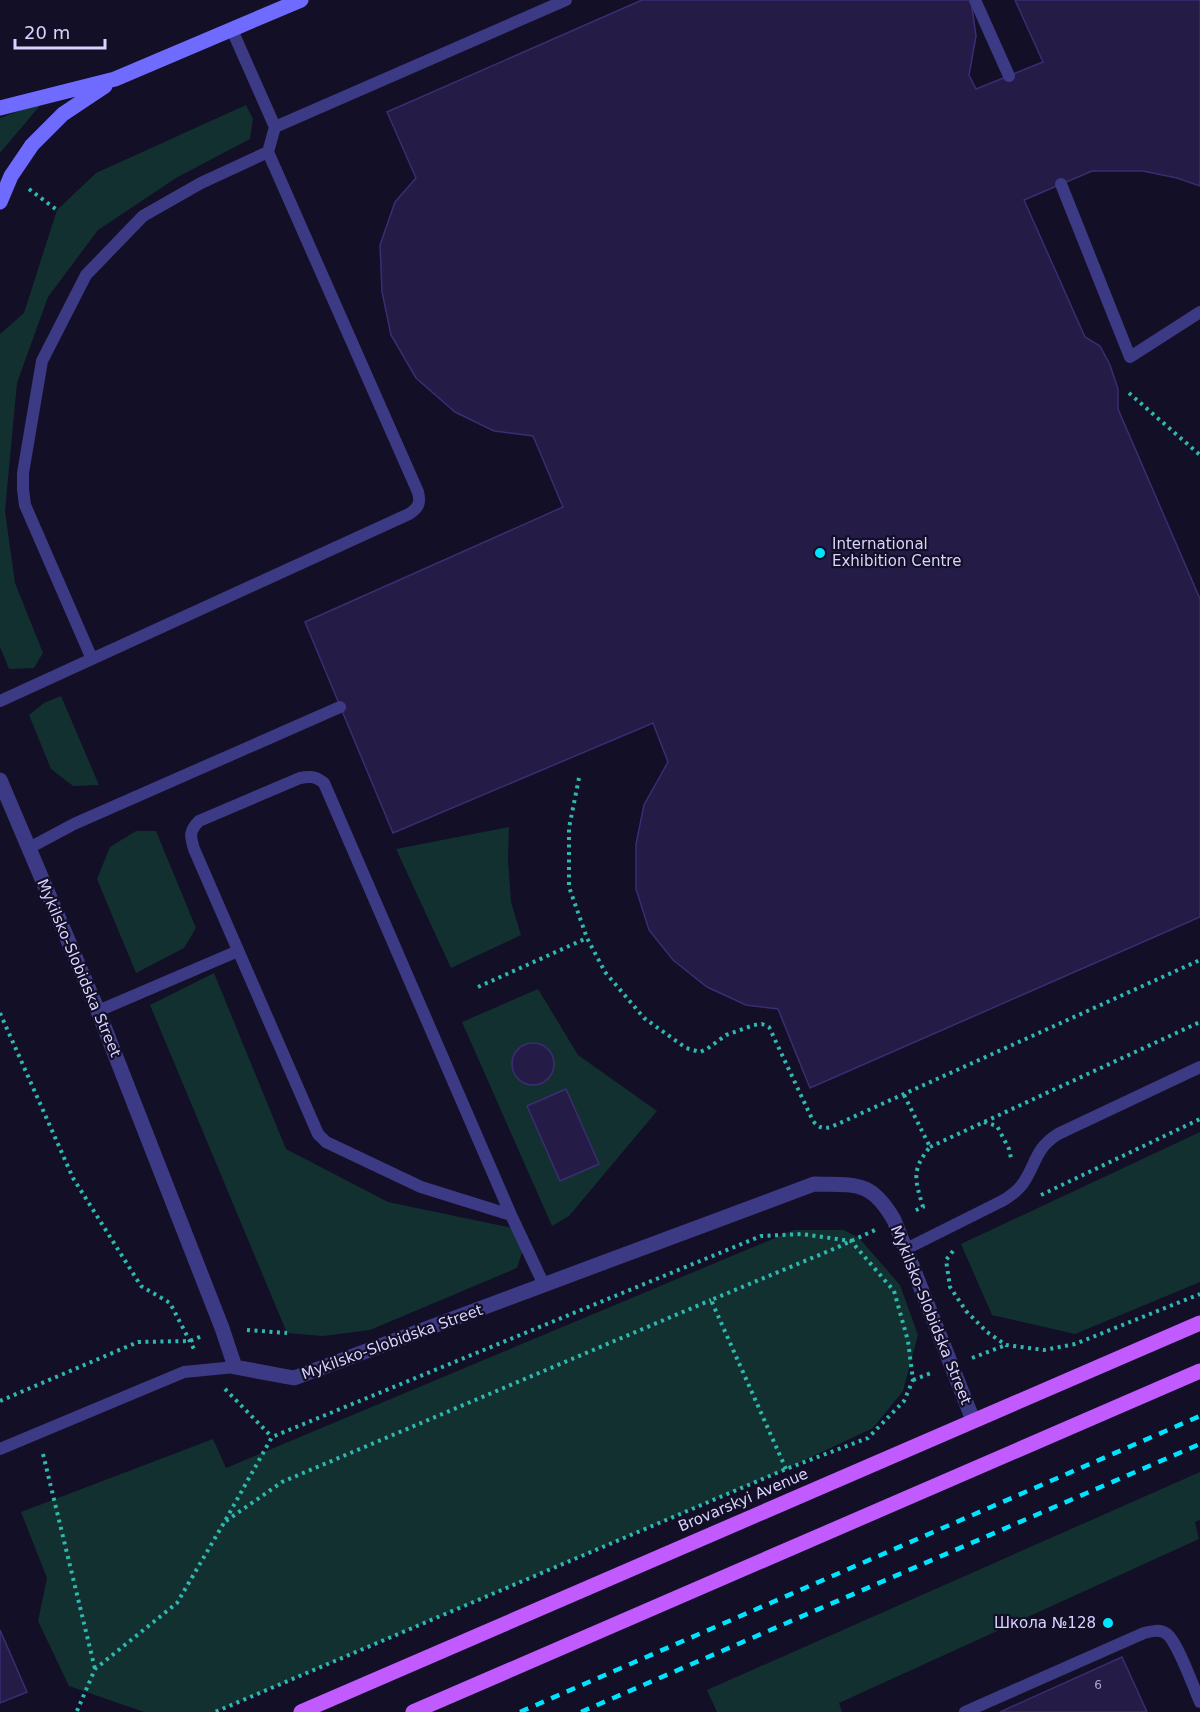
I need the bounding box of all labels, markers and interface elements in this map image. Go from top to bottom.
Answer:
scale bar [15,12,105,50]
text: 20 m [24,22,70,43]
place label: International Exhibition Centre [832,535,961,570]
marker: International Exhibition Centre [813,546,827,560]
street label: Mykilsko-Slobidska Street [33,876,125,1060]
street label: Mykilsko-Slobidska Street [887,1223,975,1407]
street label: Mykilsko-Slobidska Street [299,1301,485,1383]
street label: Brovarskyi Avenue [675,1465,811,1535]
place label: Школа №128 [994,1614,1096,1632]
marker: Школа №128 [1101,1616,1115,1630]
house number: 6 [1094,1678,1102,1692]

